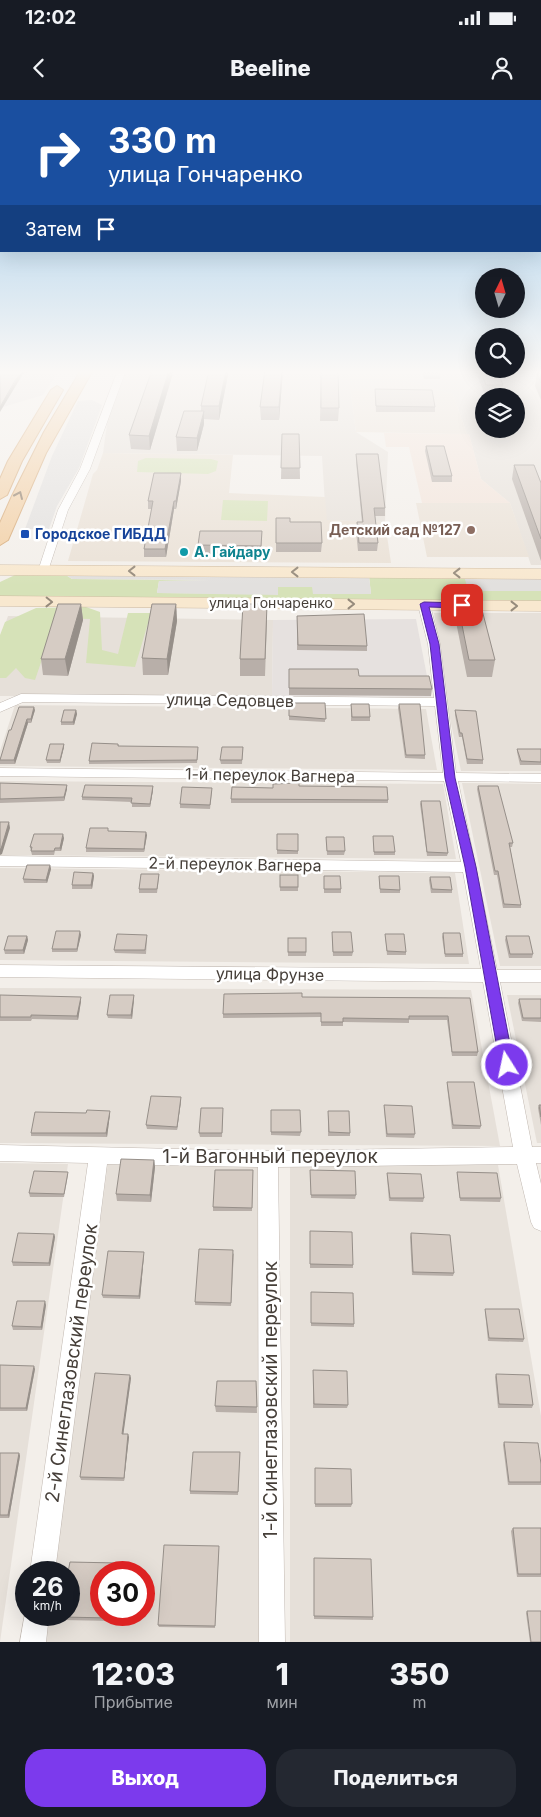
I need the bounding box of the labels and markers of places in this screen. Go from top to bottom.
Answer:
place label: Детский сад №127 [329,521,461,538]
marker: Детский сад №127 [465,524,477,536]
place label: Городское ГИБДД [35,525,166,542]
marker: Городское ГИБДД [19,528,31,540]
place label: А. Гайдару [194,543,271,560]
marker: А. Гайдару [178,546,190,558]
pin [441,584,483,626]

